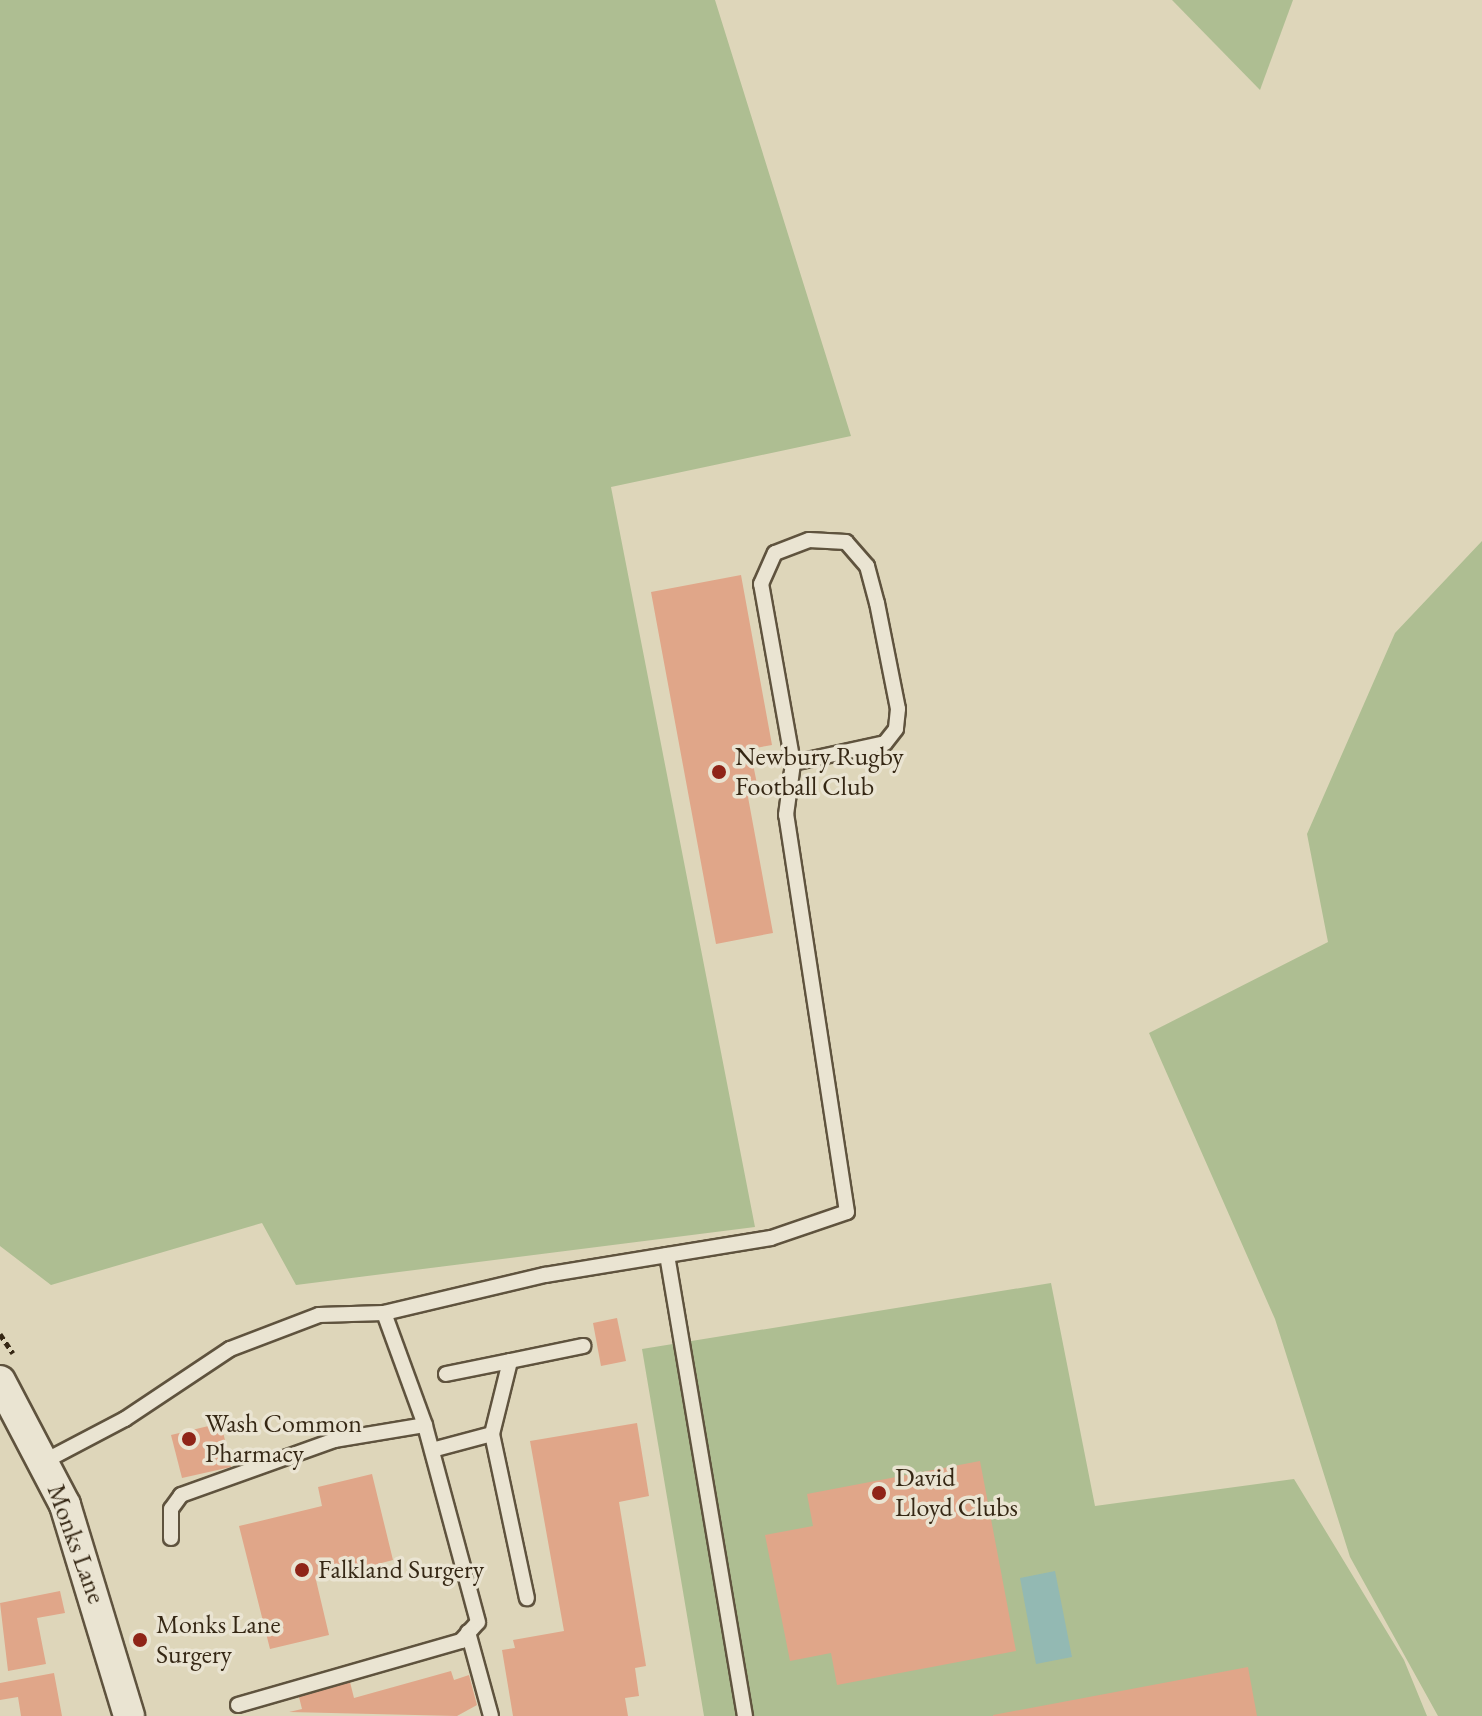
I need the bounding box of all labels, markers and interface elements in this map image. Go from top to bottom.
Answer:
place label: Newbury Rugby Football Club [735,741,904,802]
marker: Newbury Rugby Football Club [710,763,728,781]
place label: Wash Common Pharmacy [205,1408,362,1470]
marker: Wash Common Pharmacy [180,1430,198,1448]
place label: David Lloyd Clubs [895,1462,1018,1524]
street label: Monks Lane [40,1480,112,1608]
marker: David Lloyd Clubs [870,1484,888,1502]
place label: Falkland Surgery [318,1554,484,1586]
marker: Falkland Surgery [293,1561,311,1579]
place label: Monks Lane Surgery [156,1609,281,1670]
marker: Monks Lane Surgery [131,1631,149,1649]

